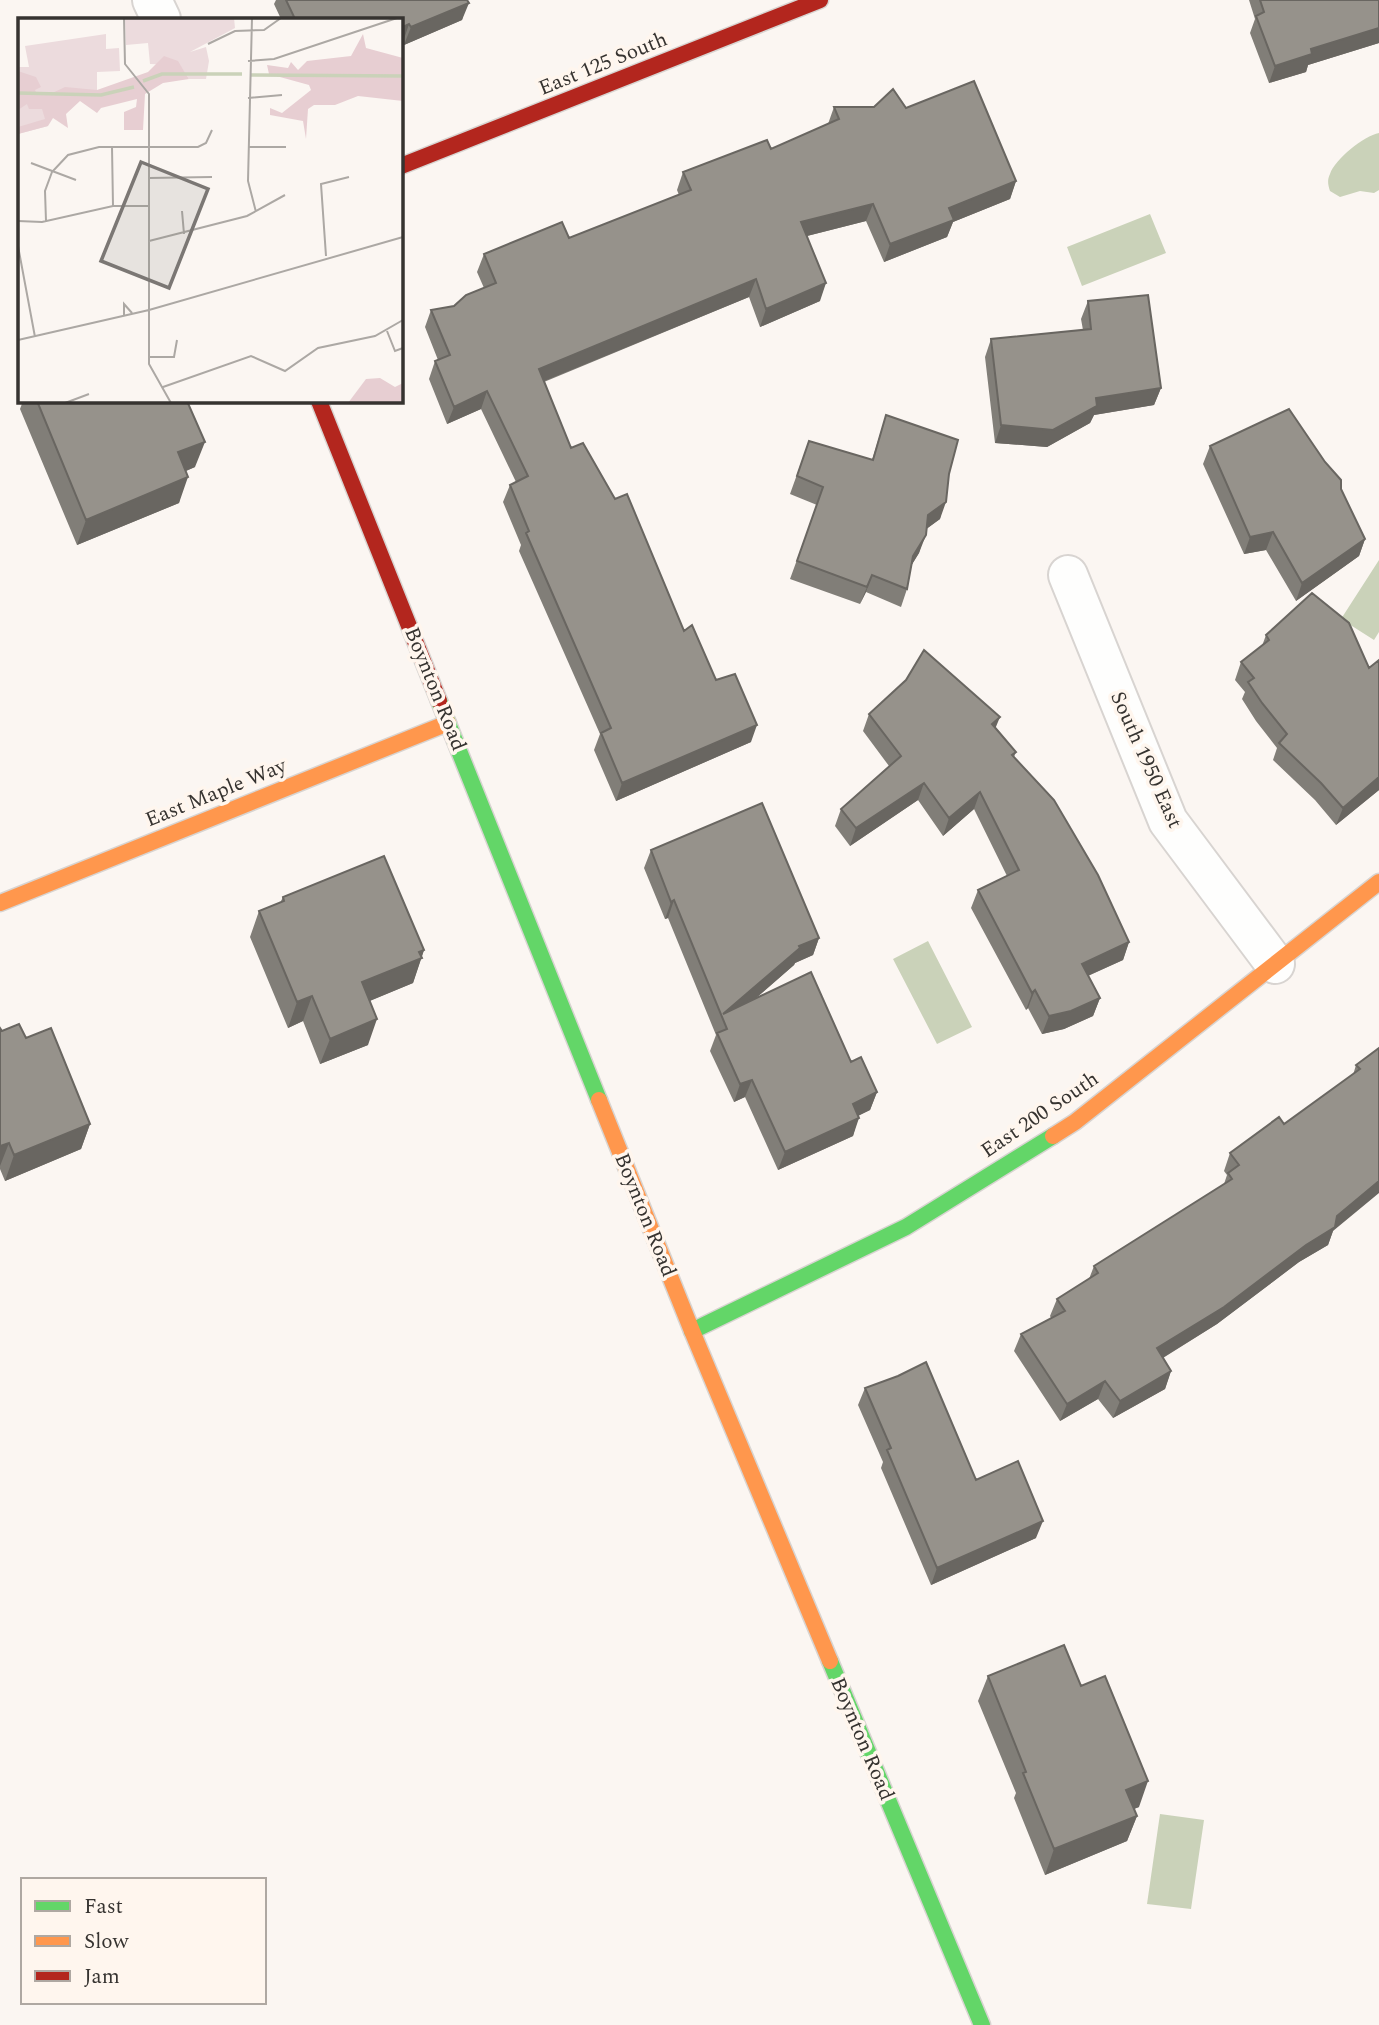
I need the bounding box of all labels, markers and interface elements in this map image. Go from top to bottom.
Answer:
inset map [18,18,402,402]
street label: East 125 South [534,24,672,104]
street label: Boynton Road [396,622,474,756]
street label: South 1950 East [1101,686,1191,834]
street label: East Maple Way [141,750,292,836]
street label: East 200 South [974,1064,1106,1166]
street label: Boynton Road [606,1148,684,1282]
street label: Boynton Road [822,1672,902,1806]
legend [21,1878,266,2004]
text: Fast [84,1891,123,1923]
text: Slow [84,1926,130,1958]
text: Jam [84,1961,120,1993]

